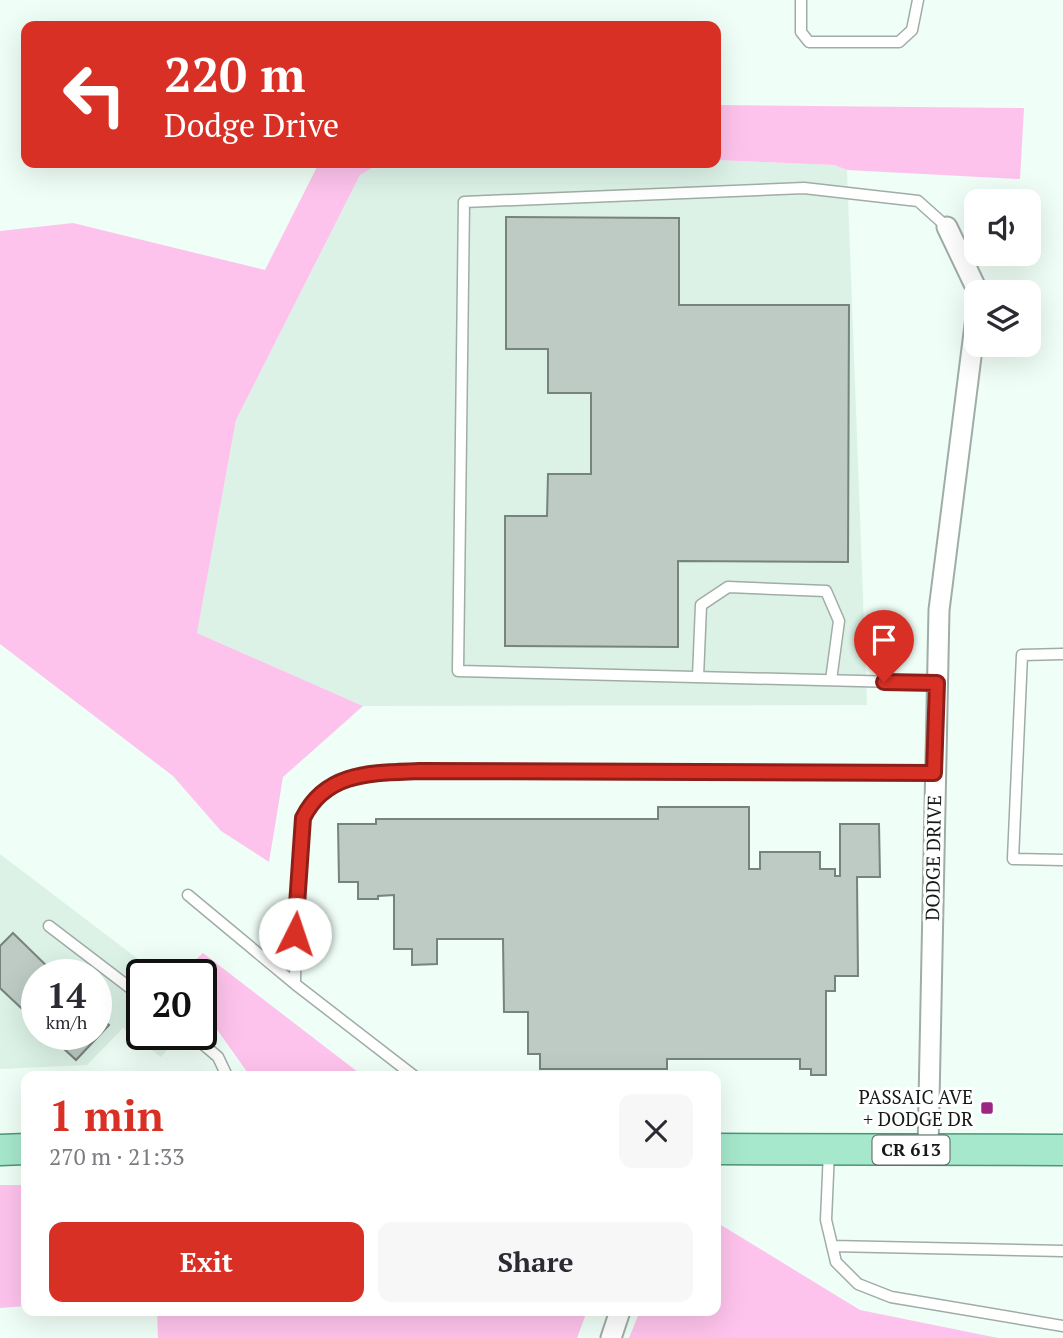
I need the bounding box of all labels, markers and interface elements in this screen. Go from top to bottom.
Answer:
text: 220 m [164,41,306,106]
icon: left [49,49,140,140]
text: Dodge Drive [164,104,339,146]
map controls [964,189,1041,357]
button: sound [964,189,1041,266]
button: layers [964,280,1041,357]
pin [854,610,914,682]
icon: arrive [865,621,903,659]
street label: DODGE DRIVE [919,795,946,921]
position arrow [258,897,332,971]
speed limit sign: 20 [126,959,217,1050]
text: 14 [47,972,86,1018]
text: km/h [46,1010,87,1034]
place label: PASSAIC AVE + DODGE DR [858,1084,973,1131]
text: 1 min [49,1087,164,1143]
button: close [619,1094,693,1168]
marker: PASSAIC AVE + DODGE DR [979,1100,995,1116]
road number: CR 613 [872,1135,950,1164]
text: 270 m · 21:33 [49,1141,184,1172]
button: Exit [49,1222,364,1302]
button: Share [378,1222,693,1302]

